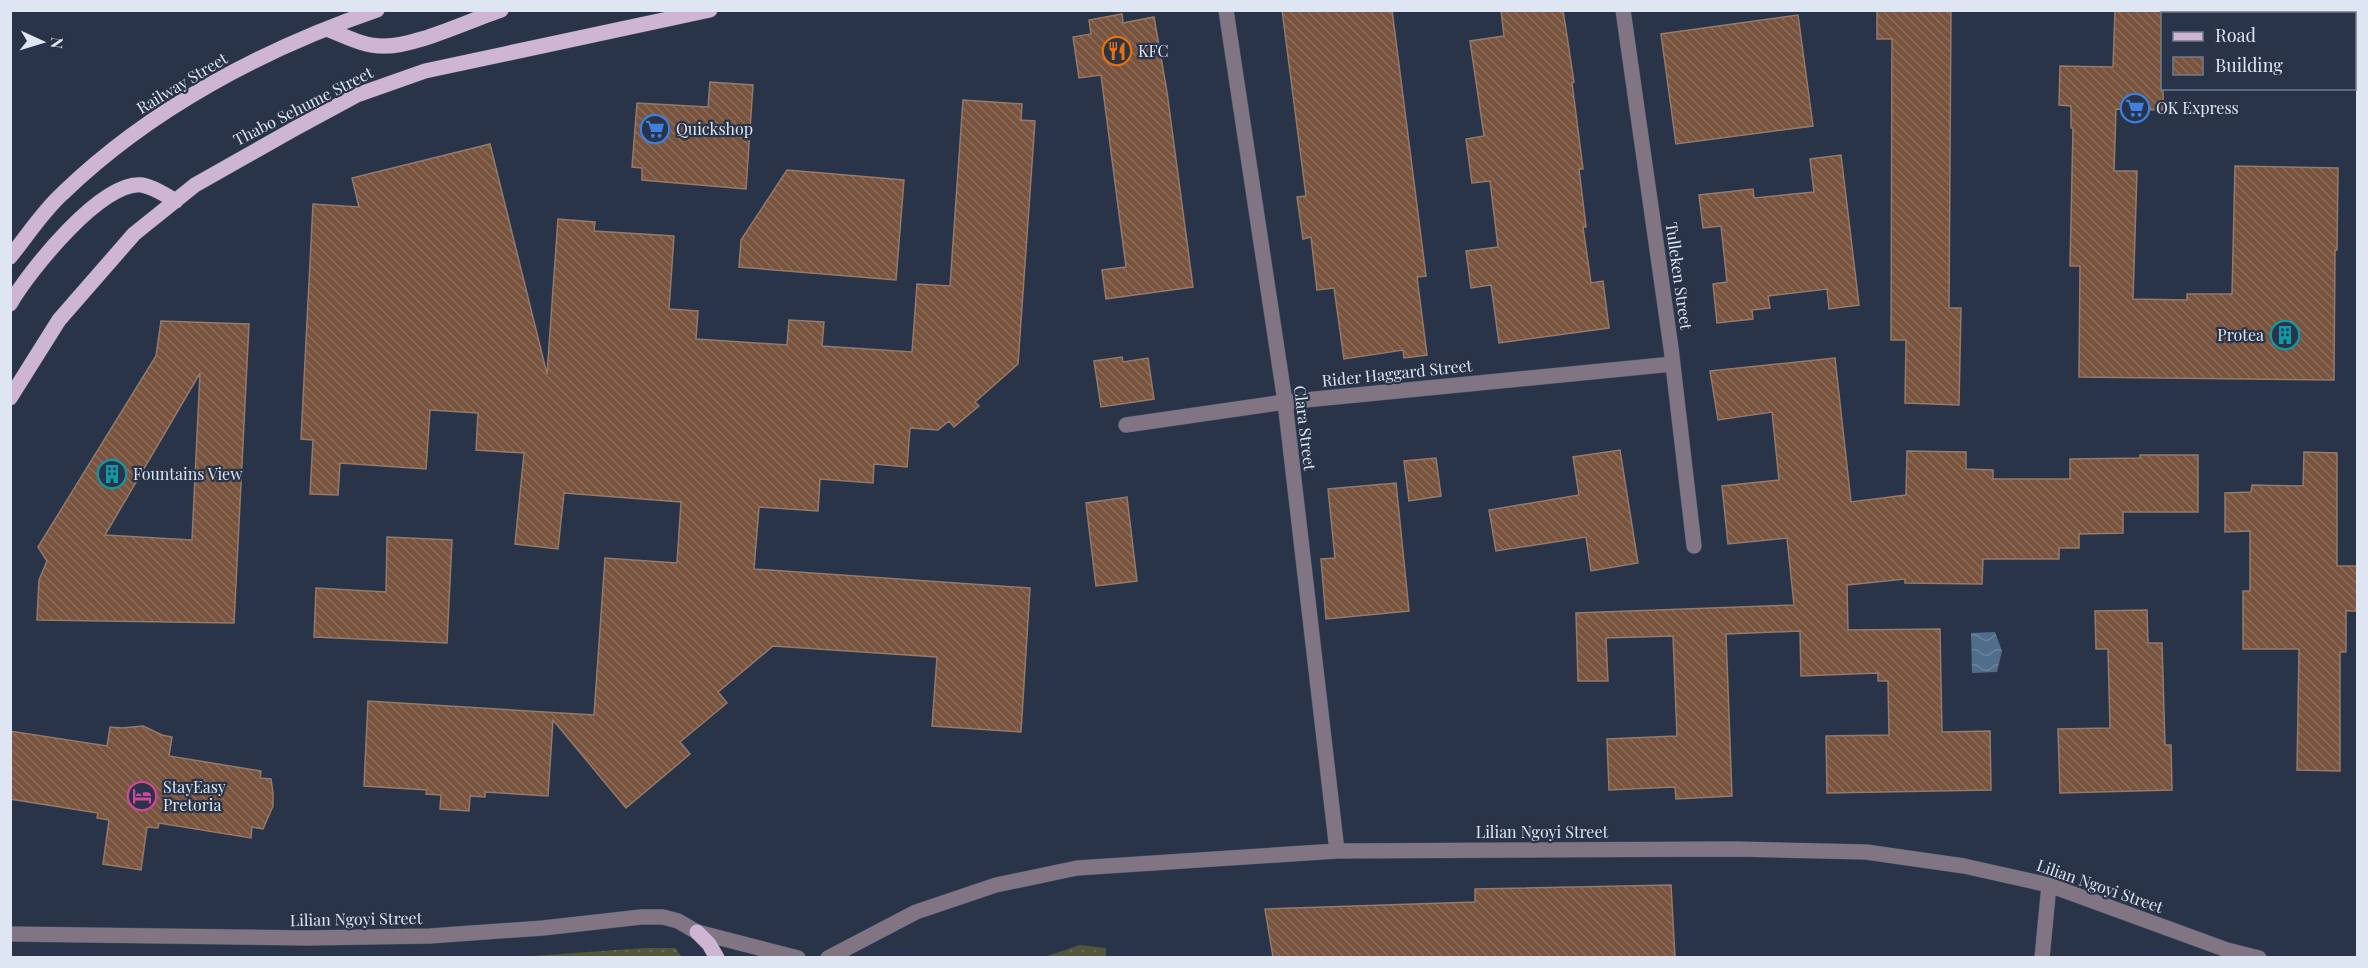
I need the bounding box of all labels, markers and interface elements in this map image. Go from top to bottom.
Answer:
north arrow [12,12,72,72]
legend [2161,12,2356,90]
text: Road [2215,23,2256,47]
restaurant icon: KFC [1101,35,1133,67]
text: N [47,37,68,50]
place label: KFC [1138,40,1168,61]
street label: Railway Street [132,47,231,118]
text: Building [2215,53,2283,77]
street label: Thabo Sehume Street [230,61,376,150]
supermarket icon: OK Express [2119,92,2151,124]
place label: OK Express [2156,97,2239,118]
supermarket icon: Quickshop [639,113,671,145]
place label: Quickshop [676,118,753,139]
street label: Tulleken Street [1662,221,1697,331]
building icon: Protea [2269,319,2301,351]
place label: Protea [2217,324,2264,345]
street label: Rider Haggard Street [1321,354,1473,391]
street label: Clara Street [1290,384,1321,472]
building icon: Fountains View [96,458,128,490]
place label: Fountains View [133,463,243,484]
place label: StayEasy Pretoria [163,776,226,815]
hotel icon: StayEasy Pretoria [126,780,158,812]
street label: Lilian Ngoyi Street [1476,821,1609,842]
street label: Lilian Ngoyi Street [2034,854,2167,917]
street label: Lilian Ngoyi Street [290,907,423,930]

